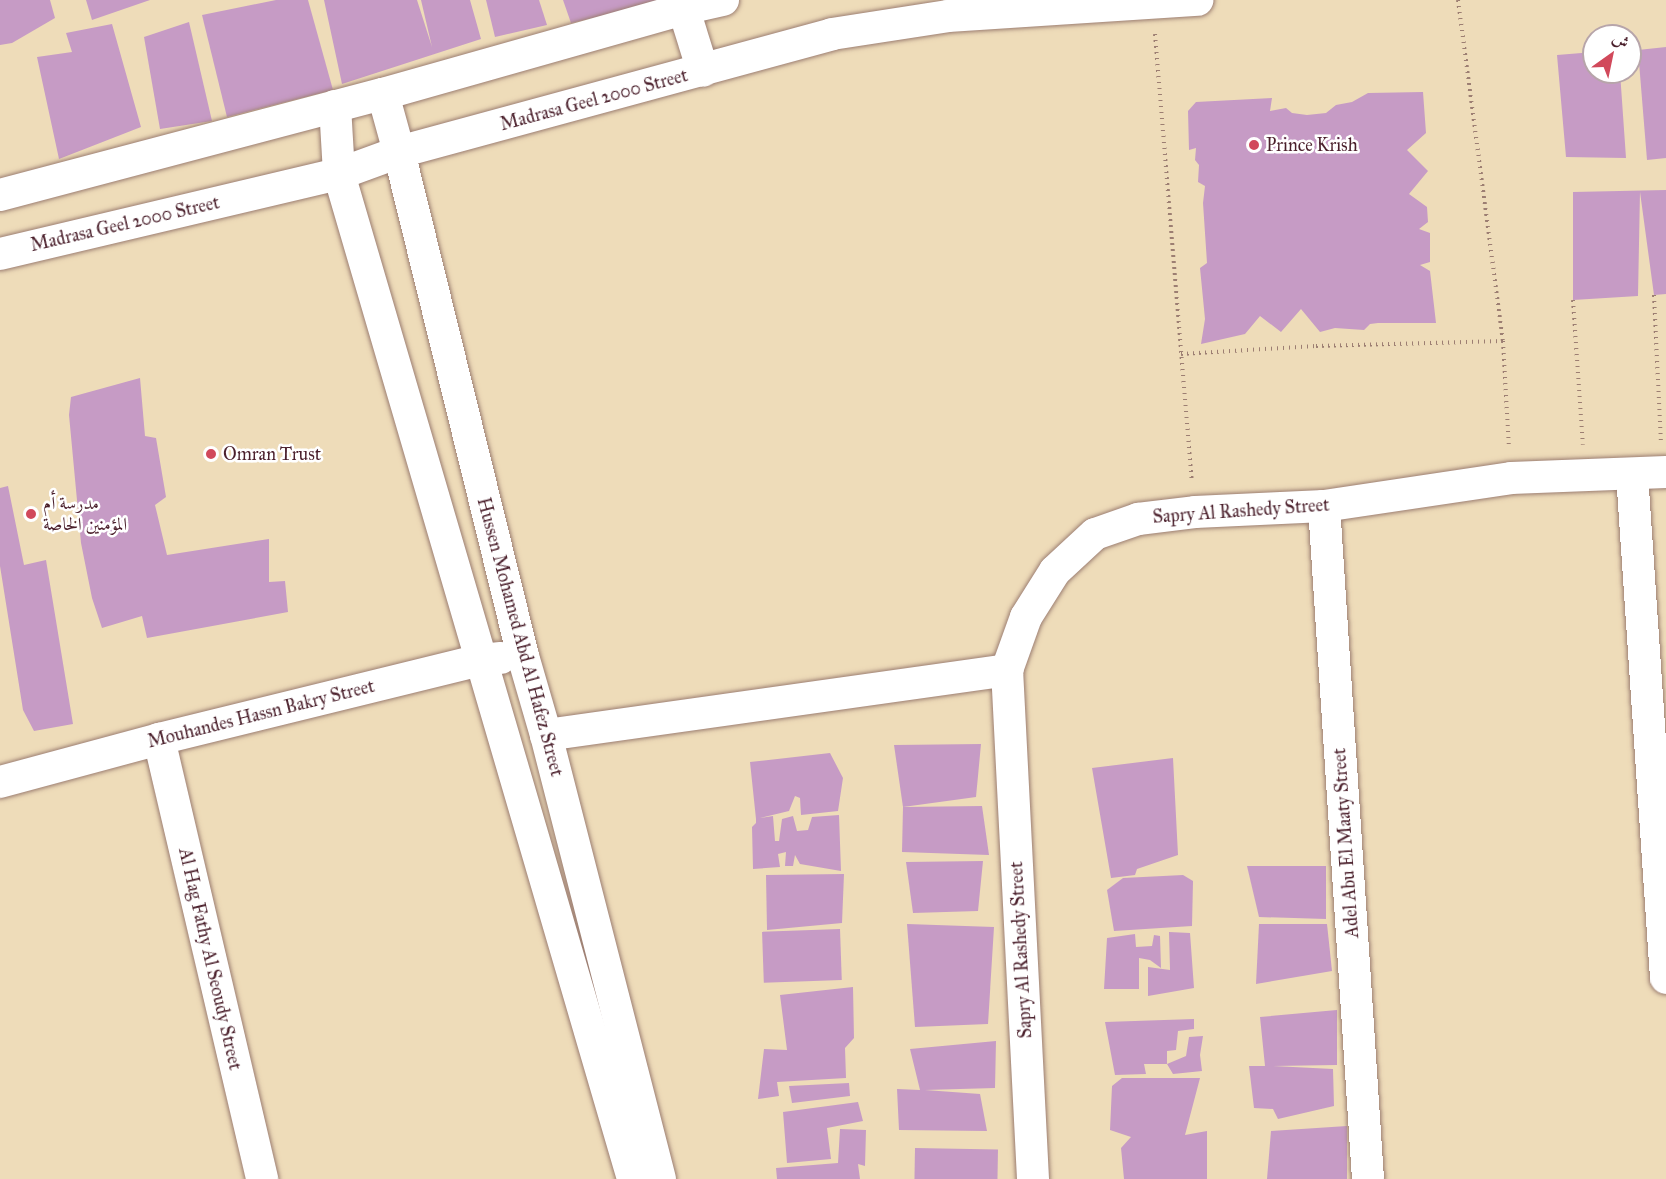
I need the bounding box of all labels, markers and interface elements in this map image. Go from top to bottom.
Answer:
north arrow [1582,24,1642,84]
text: ش [1609,28,1633,52]
street label: Madrasa Geel 2000 Street [498,65,690,135]
place label: Prince Krish [1266,134,1358,156]
marker: Prince Krish [1247,138,1261,152]
street label: Madrasa Geel 2000 Street [28,192,222,256]
place label: Omran Trust [223,443,321,465]
marker: Omran Trust [204,447,218,461]
place label: مدرسة أم المؤمنين الخاصة [43,493,127,536]
street label: Sapry Al Rashedy Street [1152,494,1330,528]
street label: Hussen Mohamed Abd Al Hafez Street [472,495,568,779]
marker: مدرسة أم المؤمنين الخاصة [24,507,38,521]
street label: Mouhandes Hassn Bakry Street [145,675,377,753]
street label: Adel Abu El Maaty Street [1329,747,1363,939]
street label: Al Hag Fathy Al Seoudy Street [174,846,246,1072]
street label: Sapry Al Rashedy Street [1006,861,1036,1039]

